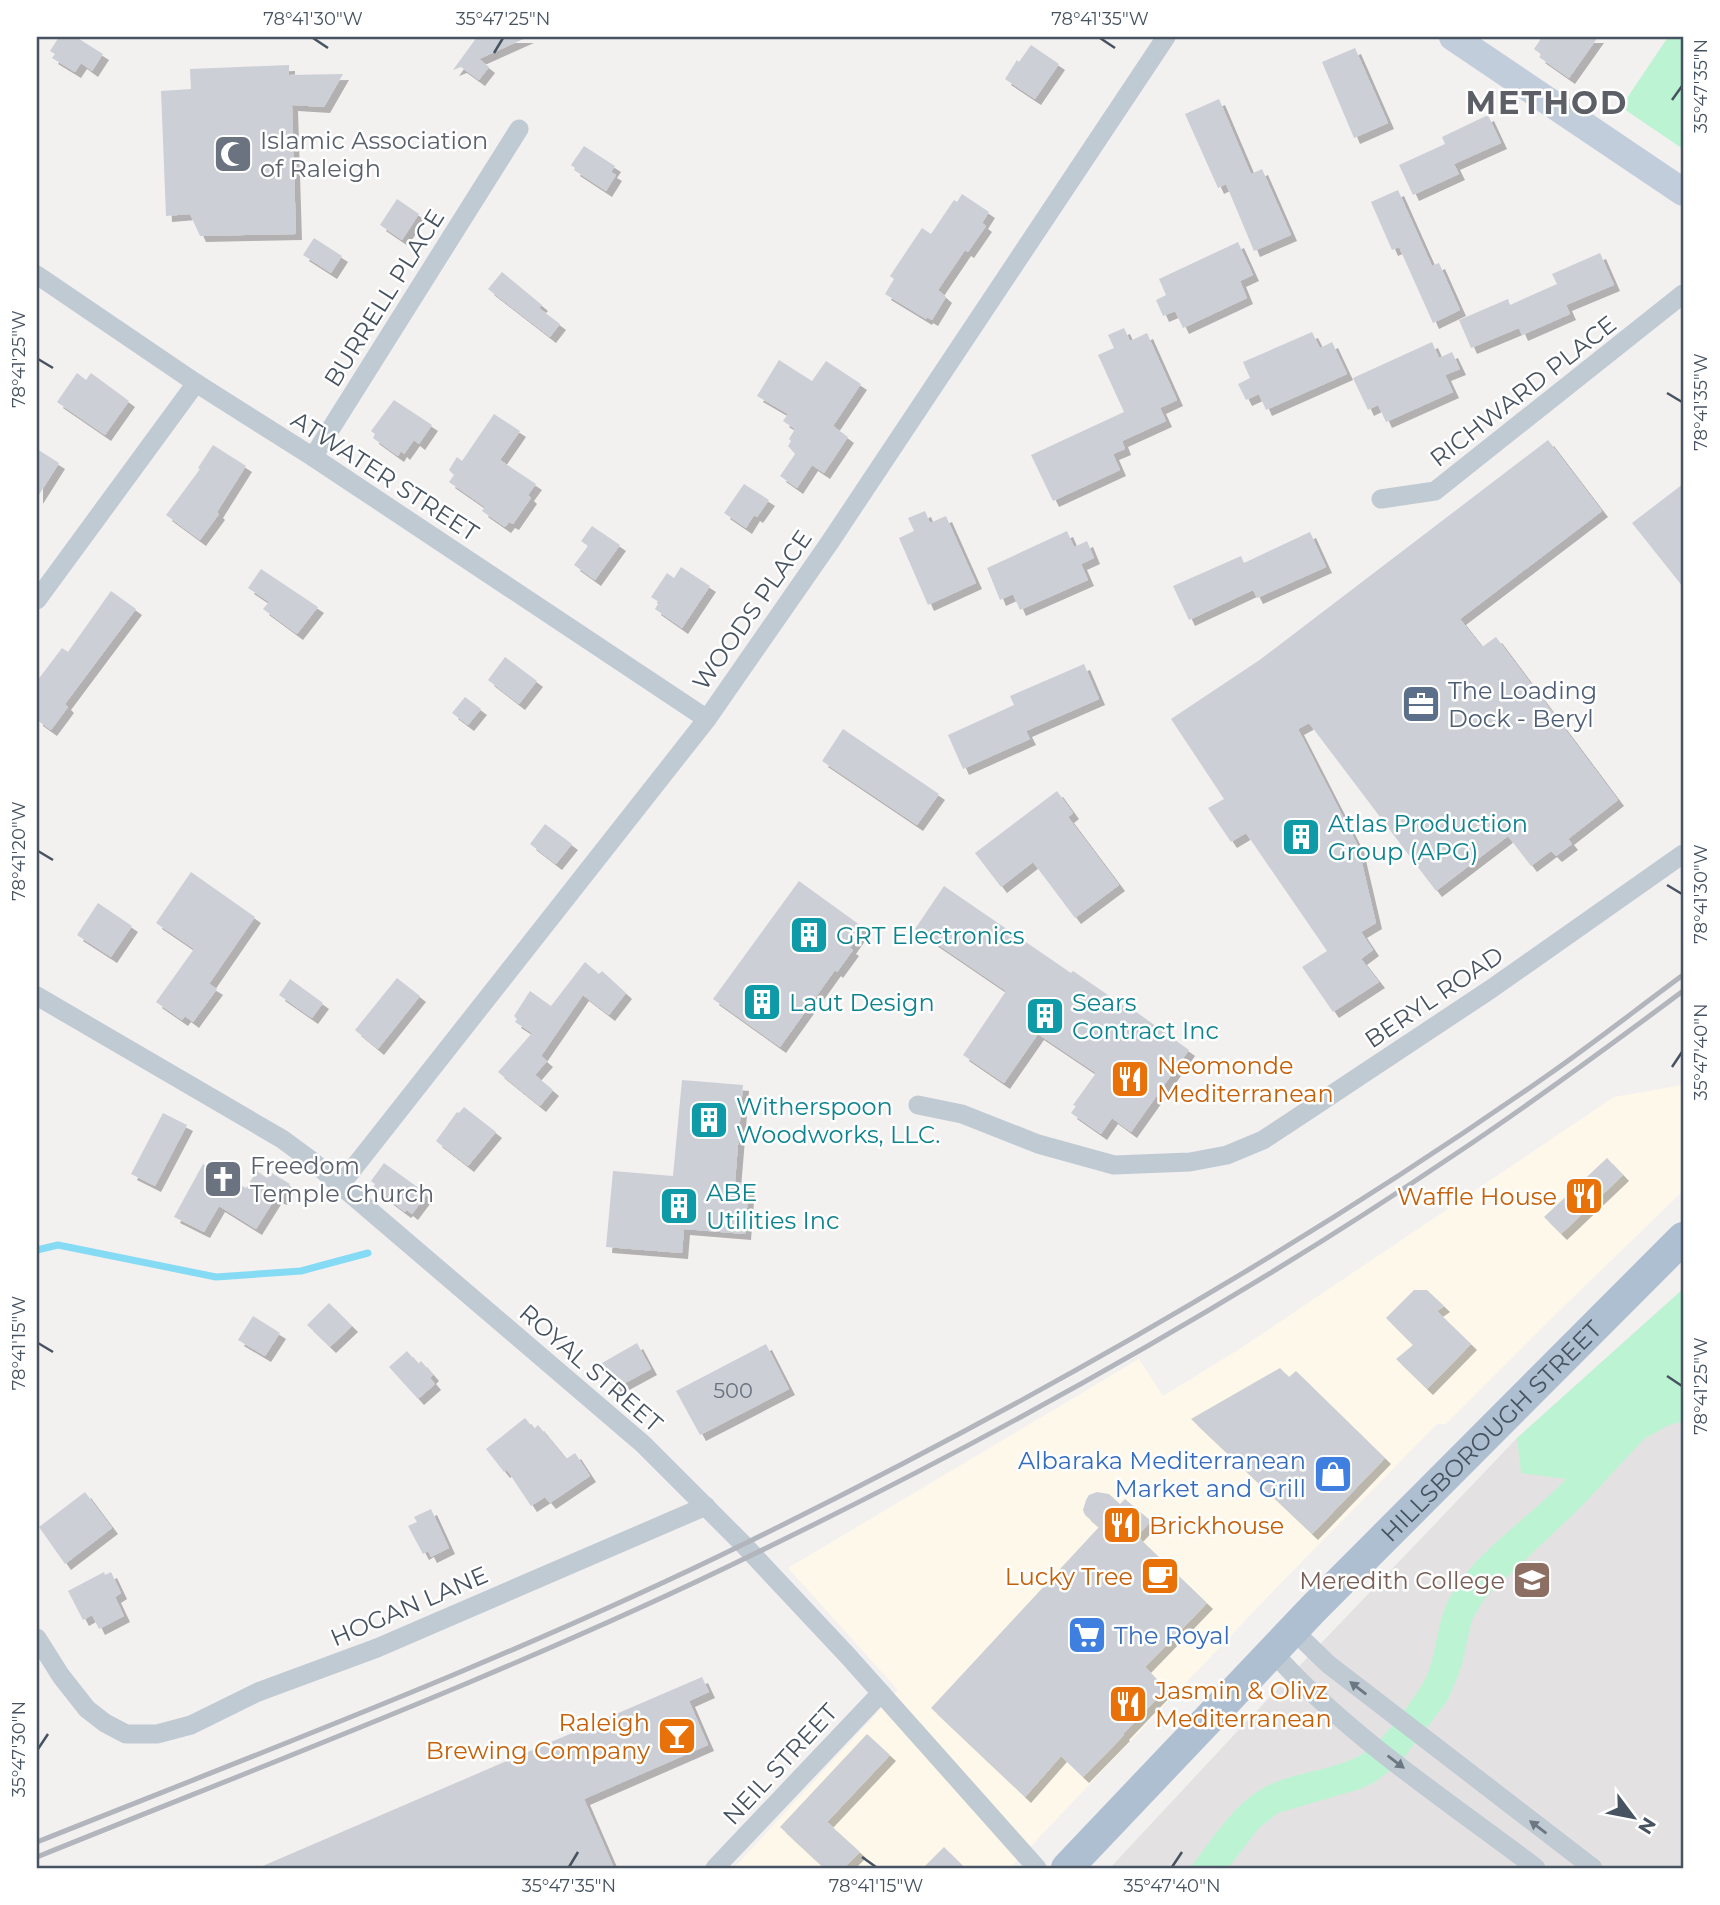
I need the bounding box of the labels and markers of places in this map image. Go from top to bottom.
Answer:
place label: Islamic Association of Raleigh [260,126,488,183]
mosque icon: Islamic Association of Raleigh [212,133,254,175]
place label: The Loading Dock - Beryl [1448,676,1597,733]
office icon: The Loading Dock - Beryl [1400,683,1442,725]
place label: Atlas Production Group (APG) [1328,809,1528,866]
building icon: Atlas Production Group (APG) [1280,816,1322,858]
building icon: GRT Electronics [788,914,830,956]
place label: GRT Electronics [836,921,1024,950]
building icon: Laut Design [741,981,783,1023]
place label: Laut Design [789,988,935,1017]
place label: Sears Contract Inc [1072,988,1219,1045]
building icon: Sears Contract Inc [1024,995,1066,1037]
place label: Neomonde Mediterranean [1157,1051,1334,1108]
restaurant icon: Neomonde Mediterranean [1109,1058,1151,1100]
place label: Witherspoon Woodworks, LLC. [736,1092,940,1149]
building icon: Witherspoon Woodworks, LLC. [688,1099,730,1141]
place label: Freedom Temple Church [250,1151,434,1208]
church icon: Freedom Temple Church [202,1158,244,1200]
restaurant icon: Waffle House [1563,1175,1605,1217]
place label: ABE Utilities Inc [706,1178,840,1235]
place label: Waffle House [1397,1182,1557,1211]
building icon: ABE Utilities Inc [658,1185,700,1227]
place label: Albaraka Mediterranean Market and Grill [1018,1446,1306,1503]
shop icon: Albaraka Mediterranean Market and Grill [1312,1453,1354,1495]
restaurant icon: Brickhouse [1101,1504,1143,1546]
place label: Brickhouse [1149,1511,1284,1540]
cafe icon: Lucky Tree [1139,1555,1181,1597]
school or university icon: Meredith College [1511,1559,1553,1601]
place label: Lucky Tree [1005,1562,1133,1591]
place label: Meredith College [1299,1566,1505,1595]
supermarket icon: The Royal [1066,1614,1108,1656]
place label: The Royal [1114,1621,1230,1650]
place label: Jasmin & Olivz Mediterranean [1154,1676,1332,1733]
restaurant icon: Jasmin & Olivz Mediterranean [1107,1683,1149,1725]
place label: Raleigh Brewing Company [426,1708,650,1765]
bar icon: Raleigh Brewing Company [656,1715,698,1757]

